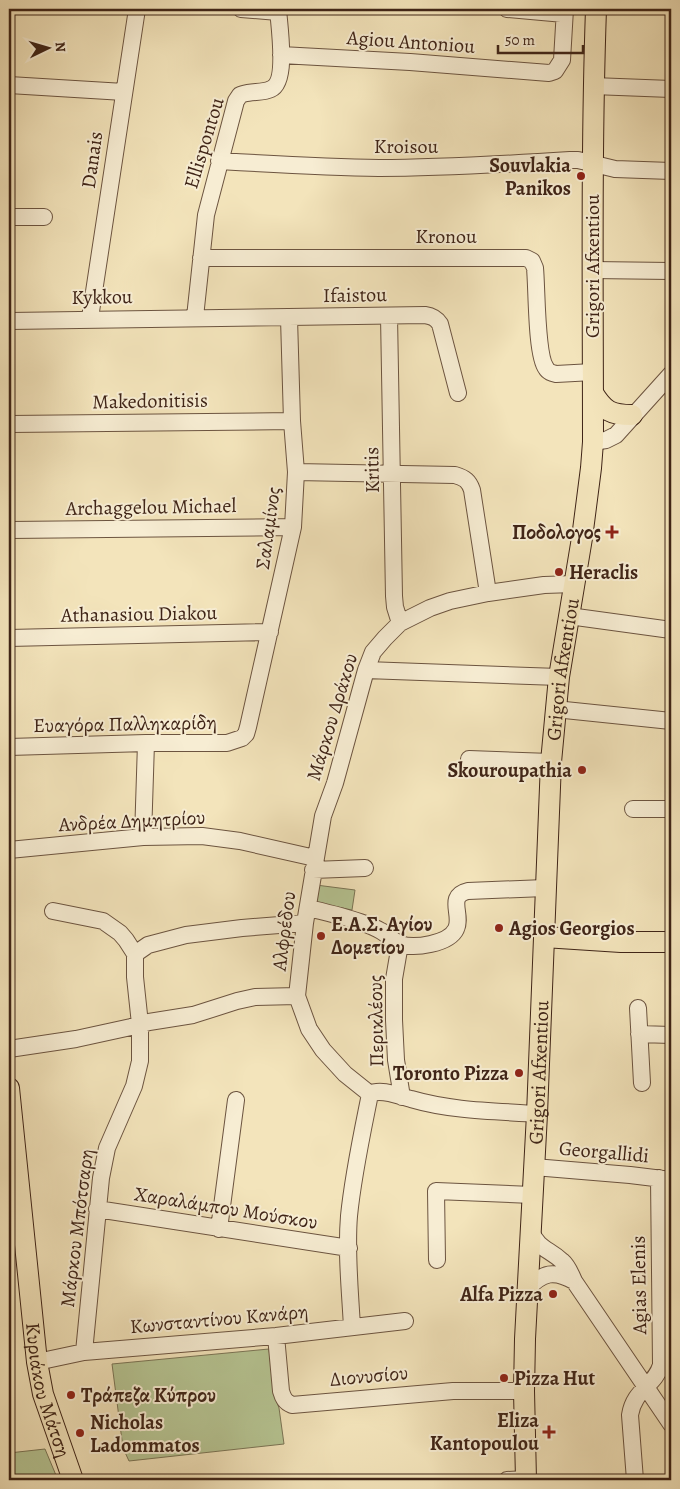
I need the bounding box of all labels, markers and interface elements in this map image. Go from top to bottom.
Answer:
north arrow [22,22,72,72]
scale bar [498,22,582,54]
street label: Agiou Antoniou [345,24,476,60]
text: 50 m [505,30,535,50]
text: N [51,41,70,53]
street label: Ellispontou [177,94,231,192]
street label: Danais [75,130,109,190]
street label: Kroisou [374,133,438,160]
place label: Souvlakia Panikos [489,152,571,202]
marker: Souvlakia Panikos [575,170,587,182]
street label: Grigori Afxentiou [579,194,606,338]
street label: Kronou [415,223,477,250]
street label: Ifaistou [323,281,387,309]
street label: Kykkou [71,283,133,311]
street label: Makedonitisis [92,386,208,416]
street label: Kritis [358,447,386,493]
street label: Σαλαμίνος [249,485,287,571]
street label: Archaggelou Michael [65,492,237,522]
place label: Ποδολογος [512,519,601,546]
marker: Ποδολογος [605,525,619,539]
place label: Heraclis [569,559,638,586]
marker: Heraclis [553,566,565,578]
street label: Grigori Afxentiou [540,596,585,742]
street label: Athanasiou Diakou [60,599,218,629]
street label: Μάρκου Δράκου [300,650,364,784]
street label: Ευαγόρα Παλληκαρίδη [33,709,217,739]
place label: Skouroupathia [447,757,572,784]
marker: Skouroupathia [576,764,588,776]
street label: Ανδρέα Δημητρίου [57,804,206,838]
street label: Αλφρέδου [266,890,302,973]
place label: Ε.Α.Σ. Αγίου Δομετίου [331,911,433,961]
place label: Agios Georgios [508,915,635,942]
marker: Agios Georgios [493,922,505,934]
marker: Ε.Α.Σ. Αγίου Δομετίου [315,930,327,942]
street label: Περικλέους [362,975,390,1067]
street label: Grigori Afxentiou [522,1000,555,1145]
place label: Toronto Pizza [393,1060,509,1087]
marker: Toronto Pizza [513,1067,525,1079]
street label: Georgallidi [558,1135,650,1169]
street label: Μάρκου Μπότσαρη [54,1147,100,1309]
street label: Χαραλάμπου Μούσκου [132,1180,320,1236]
street label: Agias Elenis [625,1235,653,1336]
place label: Alfa Pizza [459,1281,543,1308]
marker: Alfa Pizza [547,1288,559,1300]
street label: Κωνσταντίνου Κανάρη [129,1298,309,1340]
street label: Κυριάκου Μάτση [20,1321,78,1461]
street label: Διονυσίου [329,1359,409,1393]
place label: Pizza Hut [514,1365,595,1392]
marker: Pizza Hut [498,1372,510,1384]
place label: Τράπεζα Κύπρου [81,1382,216,1409]
marker: Τράπεζα Κύπρου [65,1389,77,1401]
place label: Eliza Kantopoulou [430,1407,539,1457]
place label: Nicholas Ladommatos [90,1409,200,1459]
marker: Eliza Kantopoulou [543,1426,555,1438]
marker: Nicholas Ladommatos [74,1427,86,1439]

